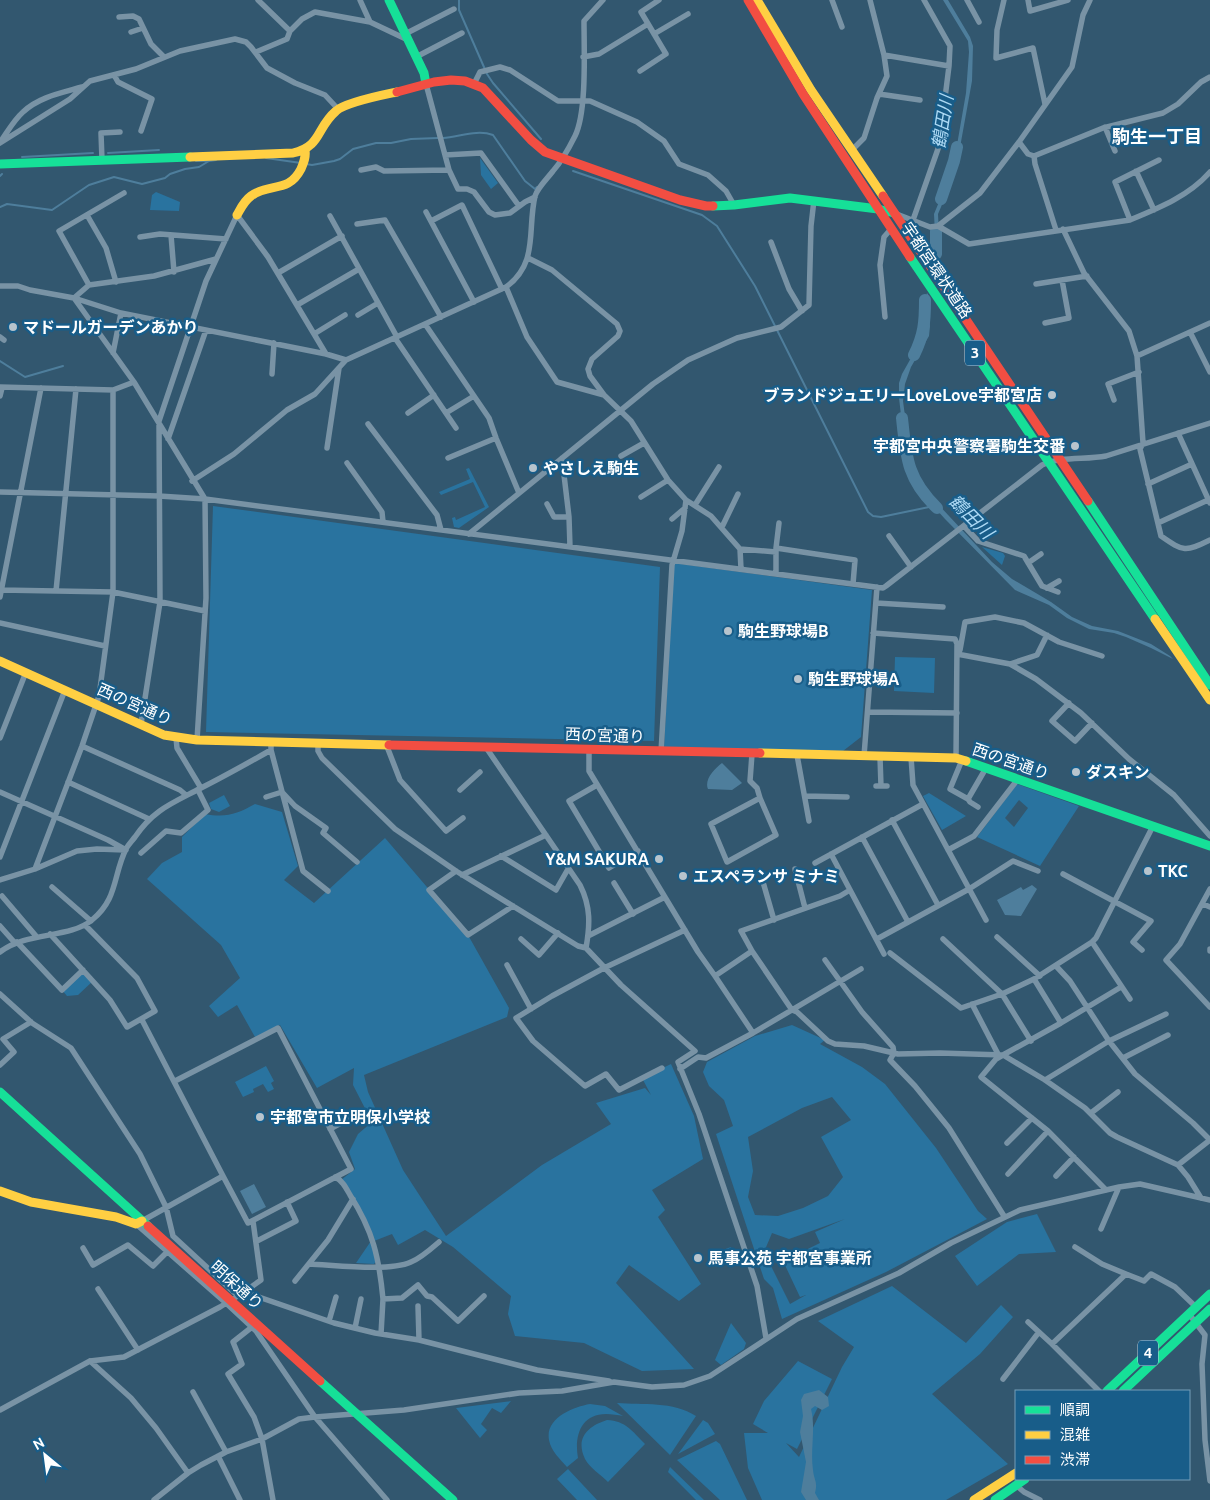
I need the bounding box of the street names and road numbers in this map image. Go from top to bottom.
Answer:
street label: 宇都宮環状道路 [898,219,976,321]
road number: 3 [965,340,985,366]
street label: 西の宮通り [95,680,175,728]
street label: 西の宮通り [565,725,645,745]
street label: 西の宮通り [970,739,1052,783]
street label: 明保通り [207,1257,267,1313]
road number: 4 [1138,1340,1158,1366]

